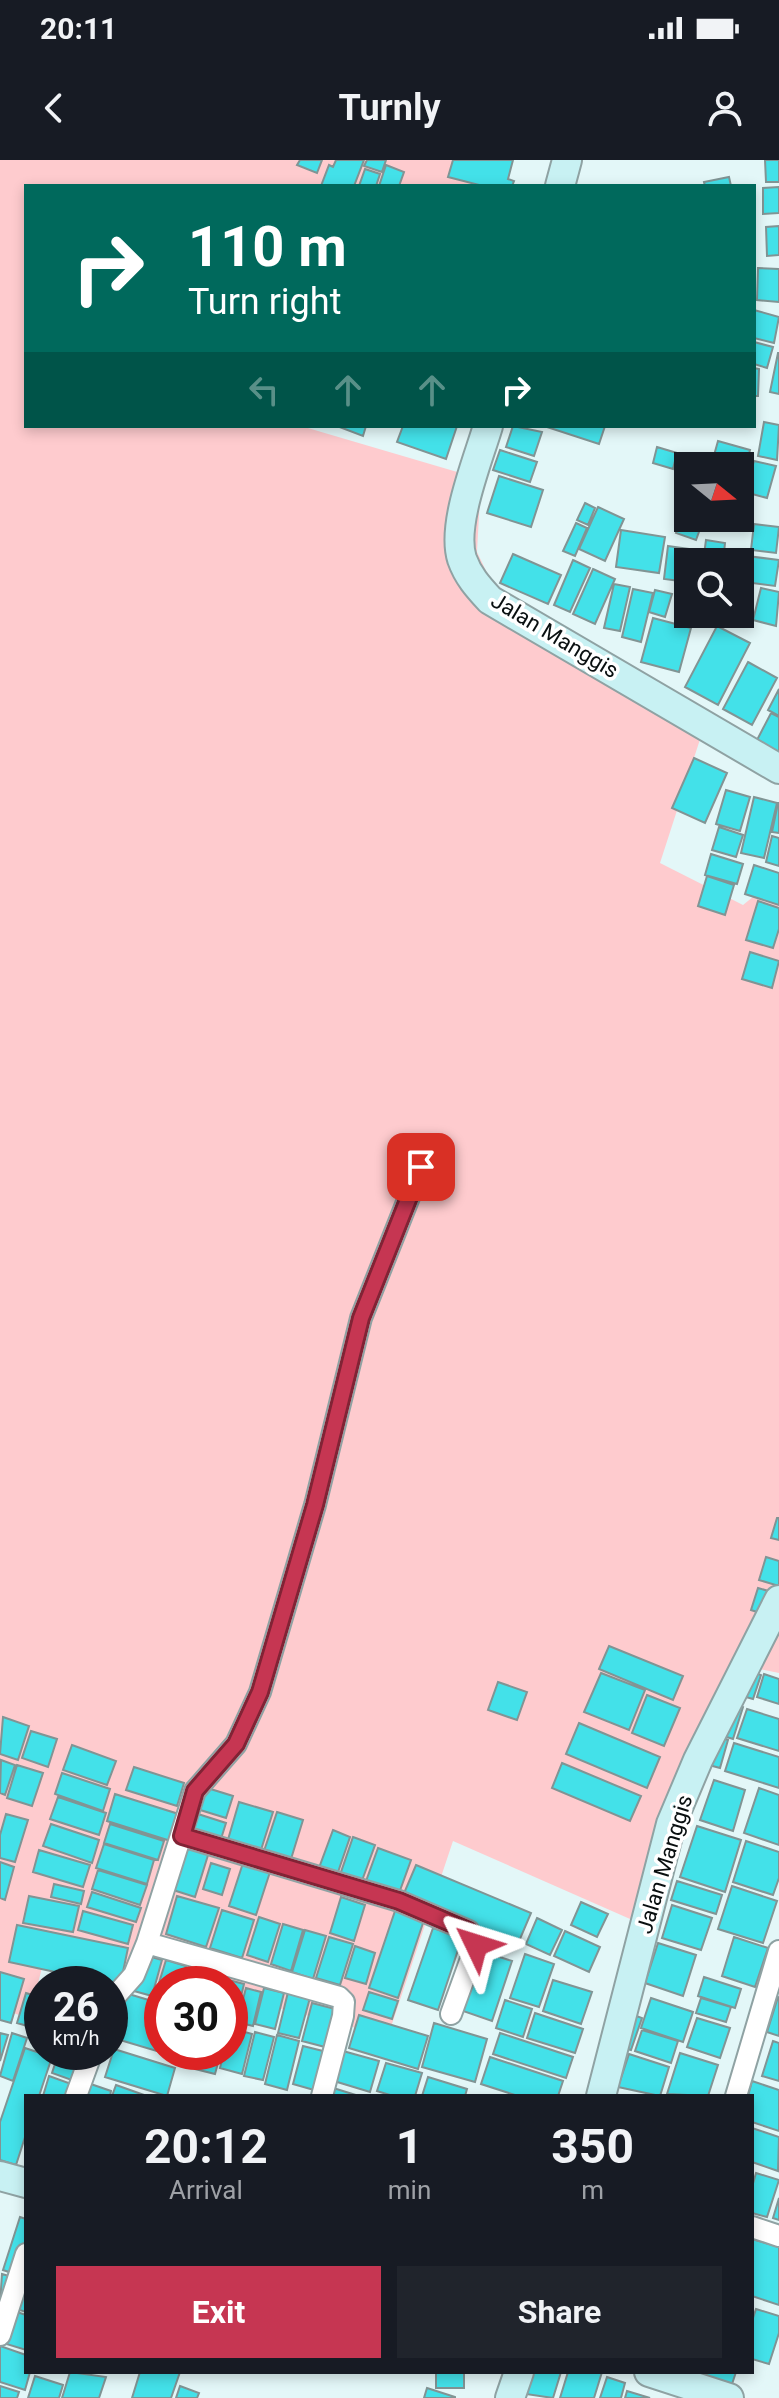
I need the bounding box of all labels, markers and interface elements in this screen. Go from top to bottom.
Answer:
text: 20:11 [40,11,117,46]
icon: back [32,86,76,130]
icon: person [703,86,747,130]
text: Turnly [338,87,441,129]
text: 110 m [188,214,347,280]
icon: right [56,216,160,320]
text: Turn right [188,281,341,323]
icon: left [242,368,286,412]
icon: ahead [326,368,370,412]
icon: ahead [410,368,454,412]
icon: right [494,368,538,412]
north arrow [674,452,754,532]
map controls [674,452,754,628]
button: search [674,548,754,628]
street label: Jalan Manggis [487,588,623,683]
pin [387,1133,455,1201]
icon: arrive [399,1145,443,1189]
street label: Jalan Manggis [632,1792,697,1937]
position arrow [434,1903,518,1987]
speed limit sign: 30 [144,1966,248,2070]
text: 26 [53,1984,99,2031]
text: km/h [53,2026,99,2050]
text: 20:12 [144,2118,268,2175]
text: 1 [396,2118,423,2175]
text: 350 [551,2118,634,2175]
text: Arrival [169,2175,243,2205]
text: min [388,2175,431,2205]
text: m [581,2175,604,2205]
button: Exit [56,2266,381,2358]
button: Share [397,2266,722,2358]

